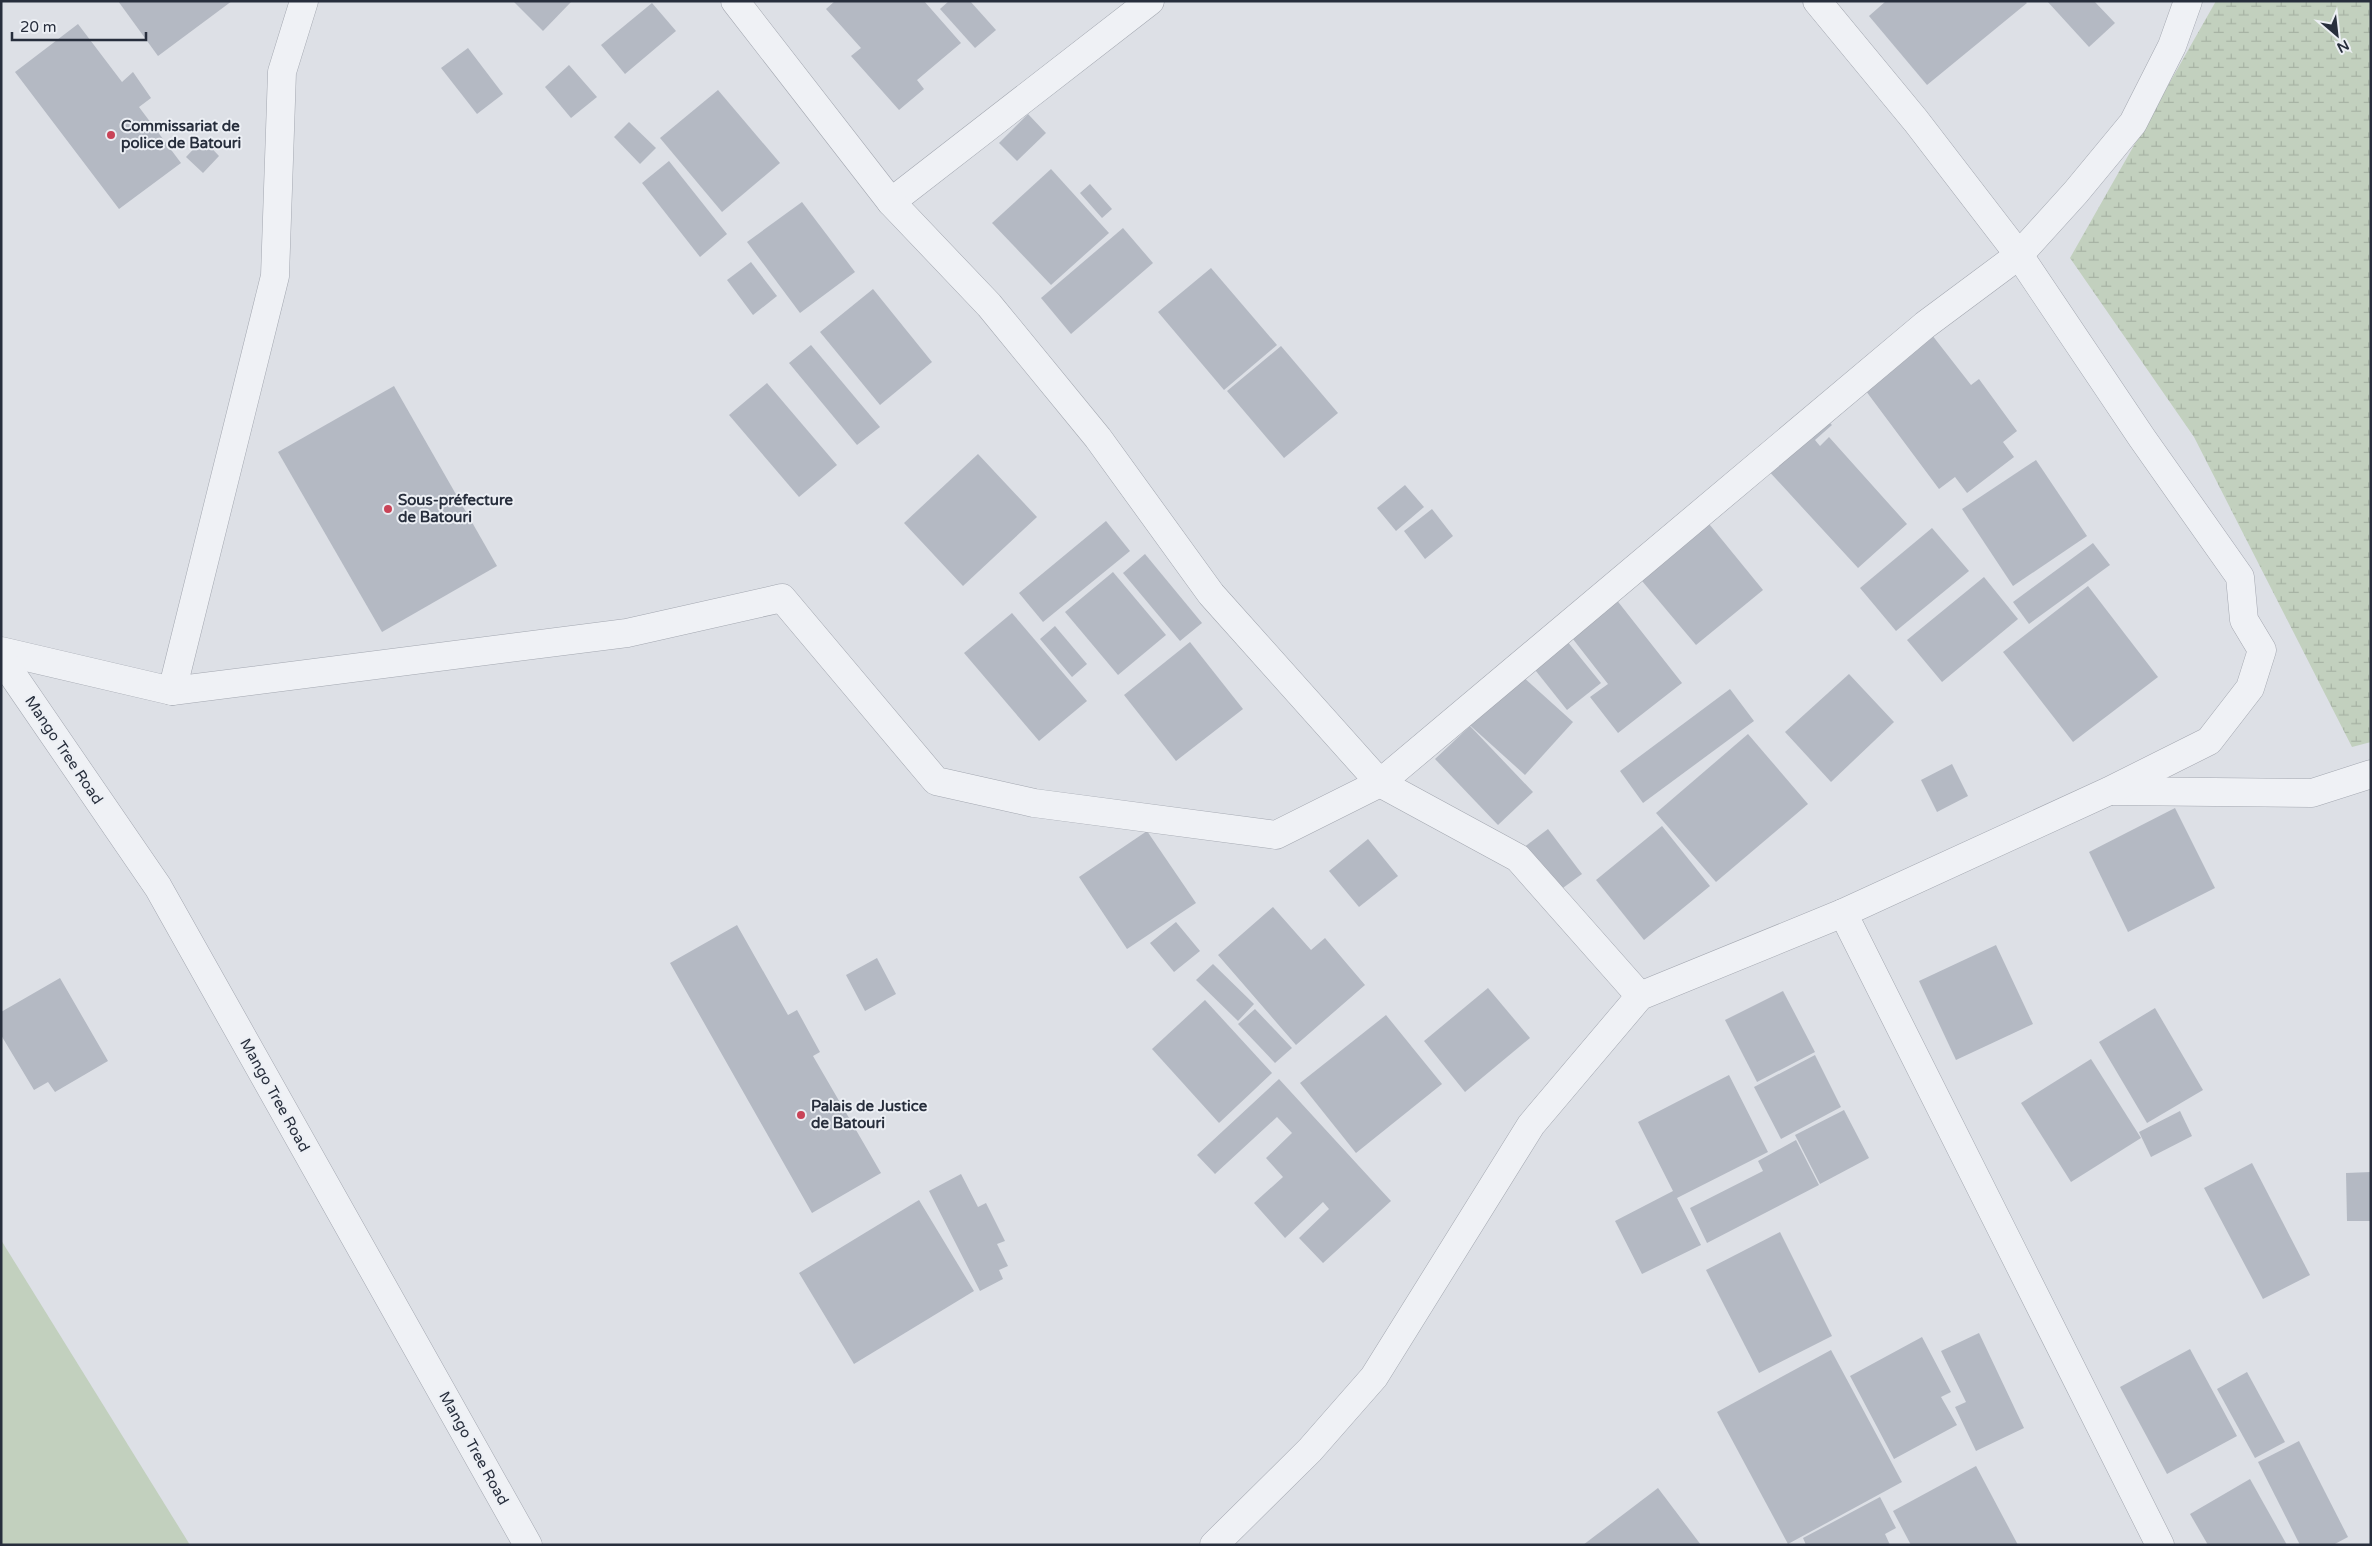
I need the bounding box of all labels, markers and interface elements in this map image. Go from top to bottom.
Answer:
scale bar [12,10,146,42]
north arrow [2312,10,2362,60]
text: 20 m [20,18,57,36]
text: N [2334,36,2352,56]
place label: Commissariat de police de Batouri [121,117,241,153]
marker: Commissariat de police de Batouri [105,129,117,141]
place label: Sous-préfecture de Batouri [398,491,513,526]
marker: Sous-préfecture de Batouri [382,503,394,515]
street label: Mango Tree Road [21,692,107,808]
street label: Mango Tree Road [236,1035,314,1155]
place label: Palais de Justice de Batouri [811,1097,928,1132]
marker: Palais de Justice de Batouri [795,1109,807,1121]
street label: Mango Tree Road [435,1388,513,1508]

